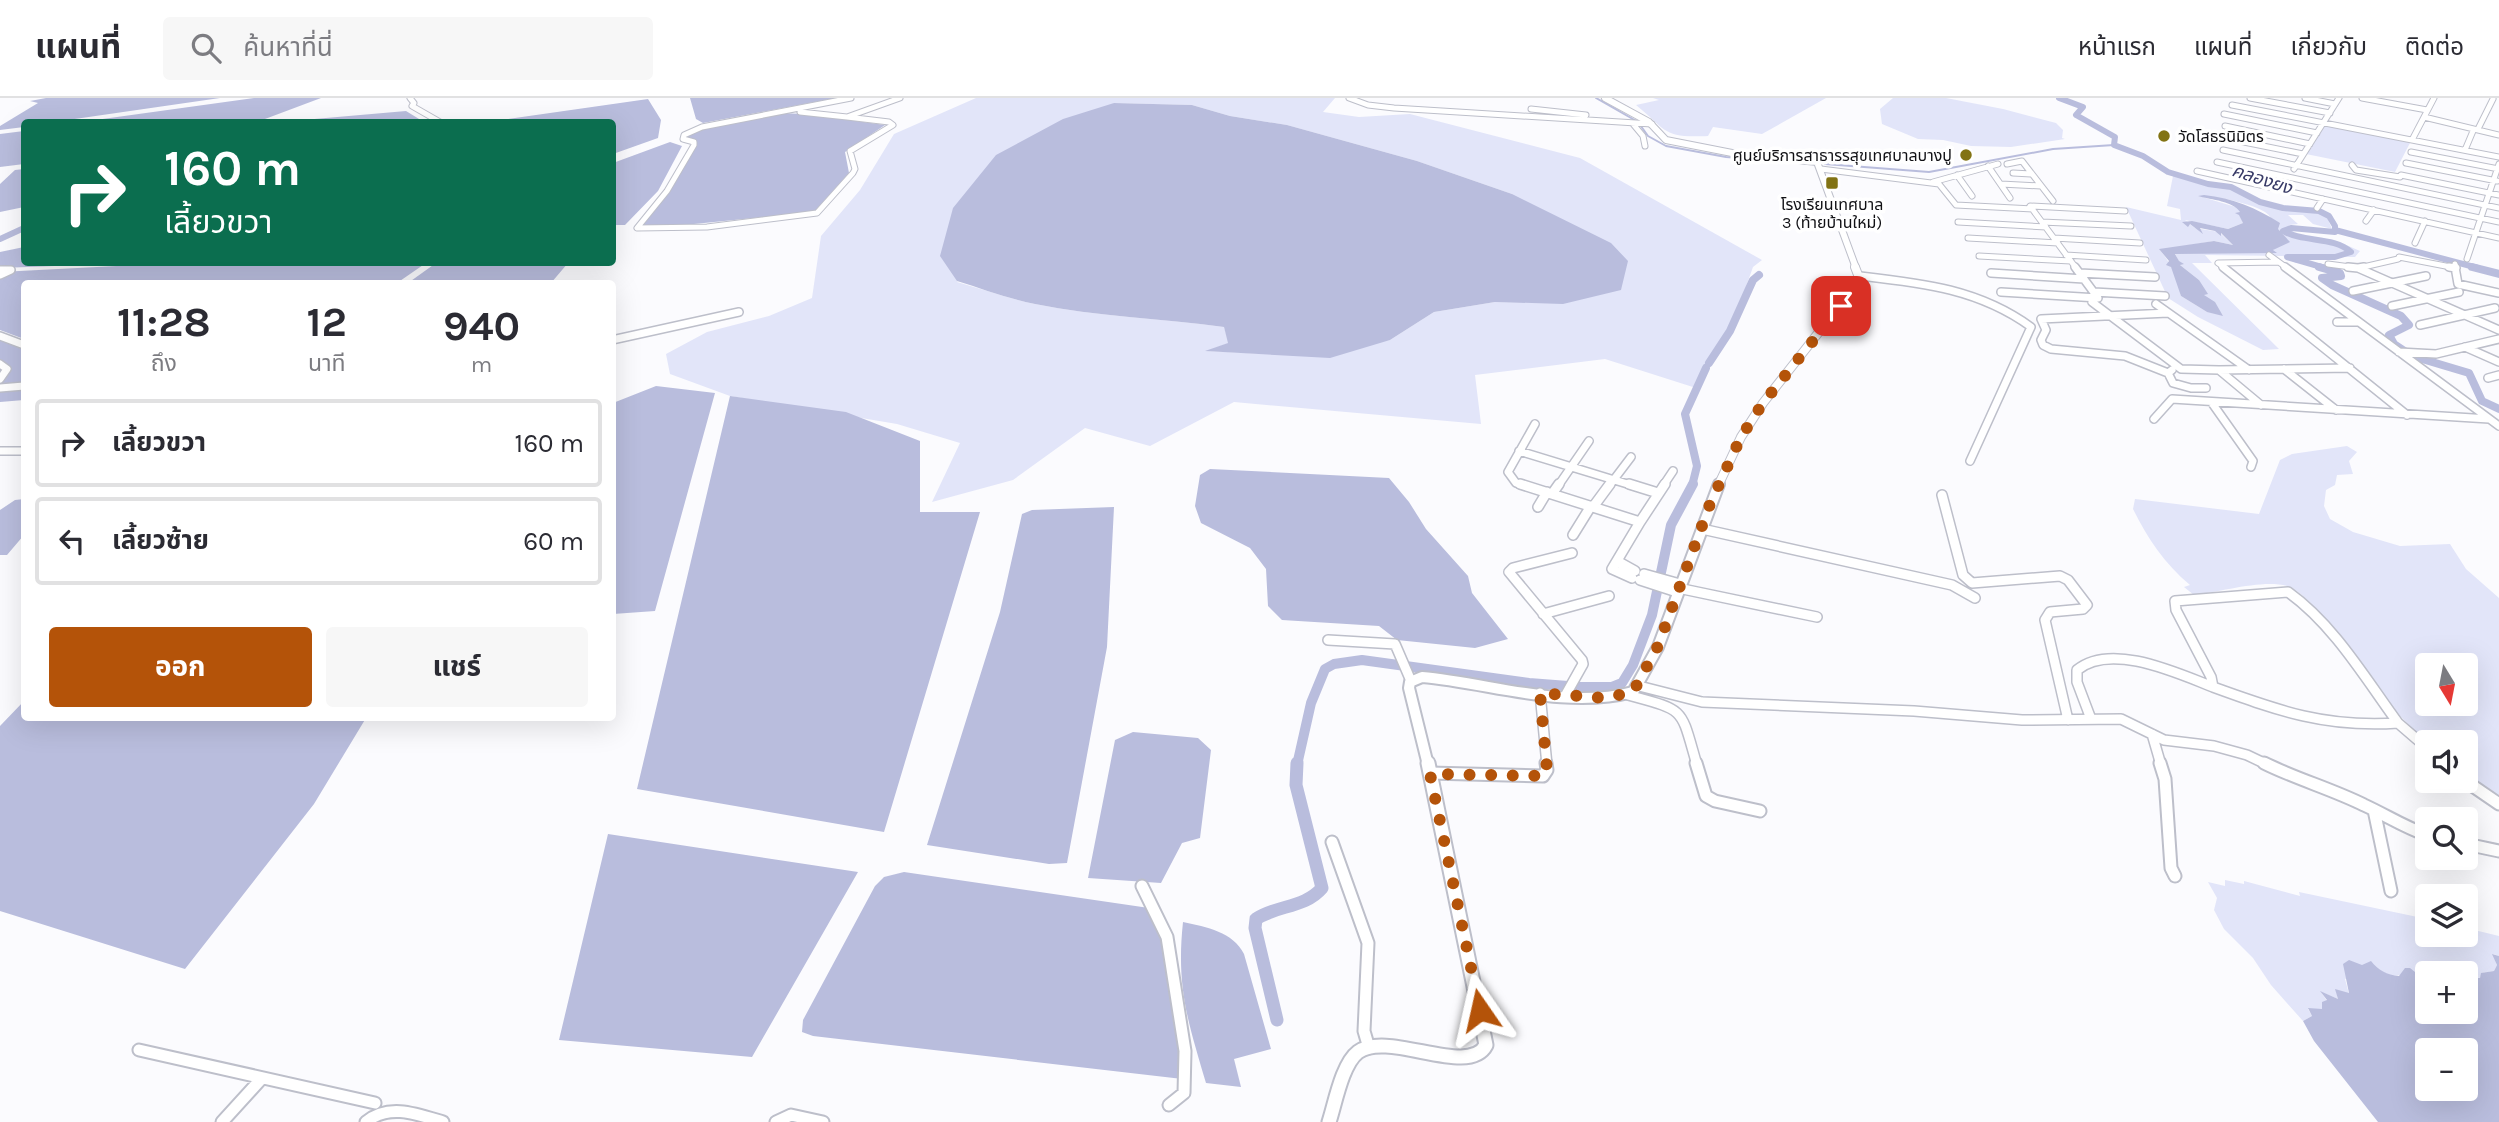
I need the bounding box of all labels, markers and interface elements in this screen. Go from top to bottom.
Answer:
search box [163,17,653,80]
text: แผนที่ [35,28,121,66]
icon: search [187,29,225,67]
text: ค้นหาที่นี่ [243,32,333,63]
text: หน้าแรก [2078,33,2156,61]
text: แผนที่ [2194,33,2252,61]
text: เกี่ยวกับ [2290,33,2367,61]
text: ติดต่อ [2405,33,2464,61]
place label: วัดโสธรนิมิตร [2178,127,2264,146]
marker: วัดโสธรนิมิตร [2156,128,2172,144]
text: 160 m [164,140,301,197]
place label: ศูนย์บริการสาธารรสุขเทศบาลบางปู [1733,146,1952,165]
icon: right [49,147,140,238]
marker: ศูนย์บริการสาธารรสุขเทศบาลบางปู [1958,147,1974,163]
water label: คลองยง [2229,159,2296,199]
marker: โรงเรียนเทศบาล 3 (ท้ายบ้านใหม่) [1824,175,1840,191]
place label: โรงเรียนเทศบาล 3 (ท้ายบ้านใหม่) [1781,195,1883,232]
text: เลี้ยวขวา [164,204,272,241]
pin [1811,276,1871,336]
icon: arrive [1822,287,1860,325]
text: 11:28 [117,297,211,347]
text: 12 [307,297,347,347]
text: 940 [443,301,520,351]
text: ถึง [151,350,177,377]
text: นาที [308,350,346,377]
text: m [471,351,492,378]
icon: right [53,424,91,462]
text: เลี้ยวขวา [112,427,206,458]
text: 160 m [515,428,584,459]
icon: left [53,522,91,560]
text: เลี้ยวซ้าย [112,525,209,556]
text: 60 m [523,526,584,557]
button: ออก [49,627,312,707]
button: แชร์ [326,627,588,707]
north arrow [2415,653,2478,716]
map controls [2415,653,2478,1101]
button: sound [2415,730,2478,793]
button: search [2415,807,2478,870]
button: layers [2415,884,2478,947]
button: + [2415,961,2478,1024]
position arrow [1443,973,1517,1047]
button: − [2415,1038,2478,1101]

